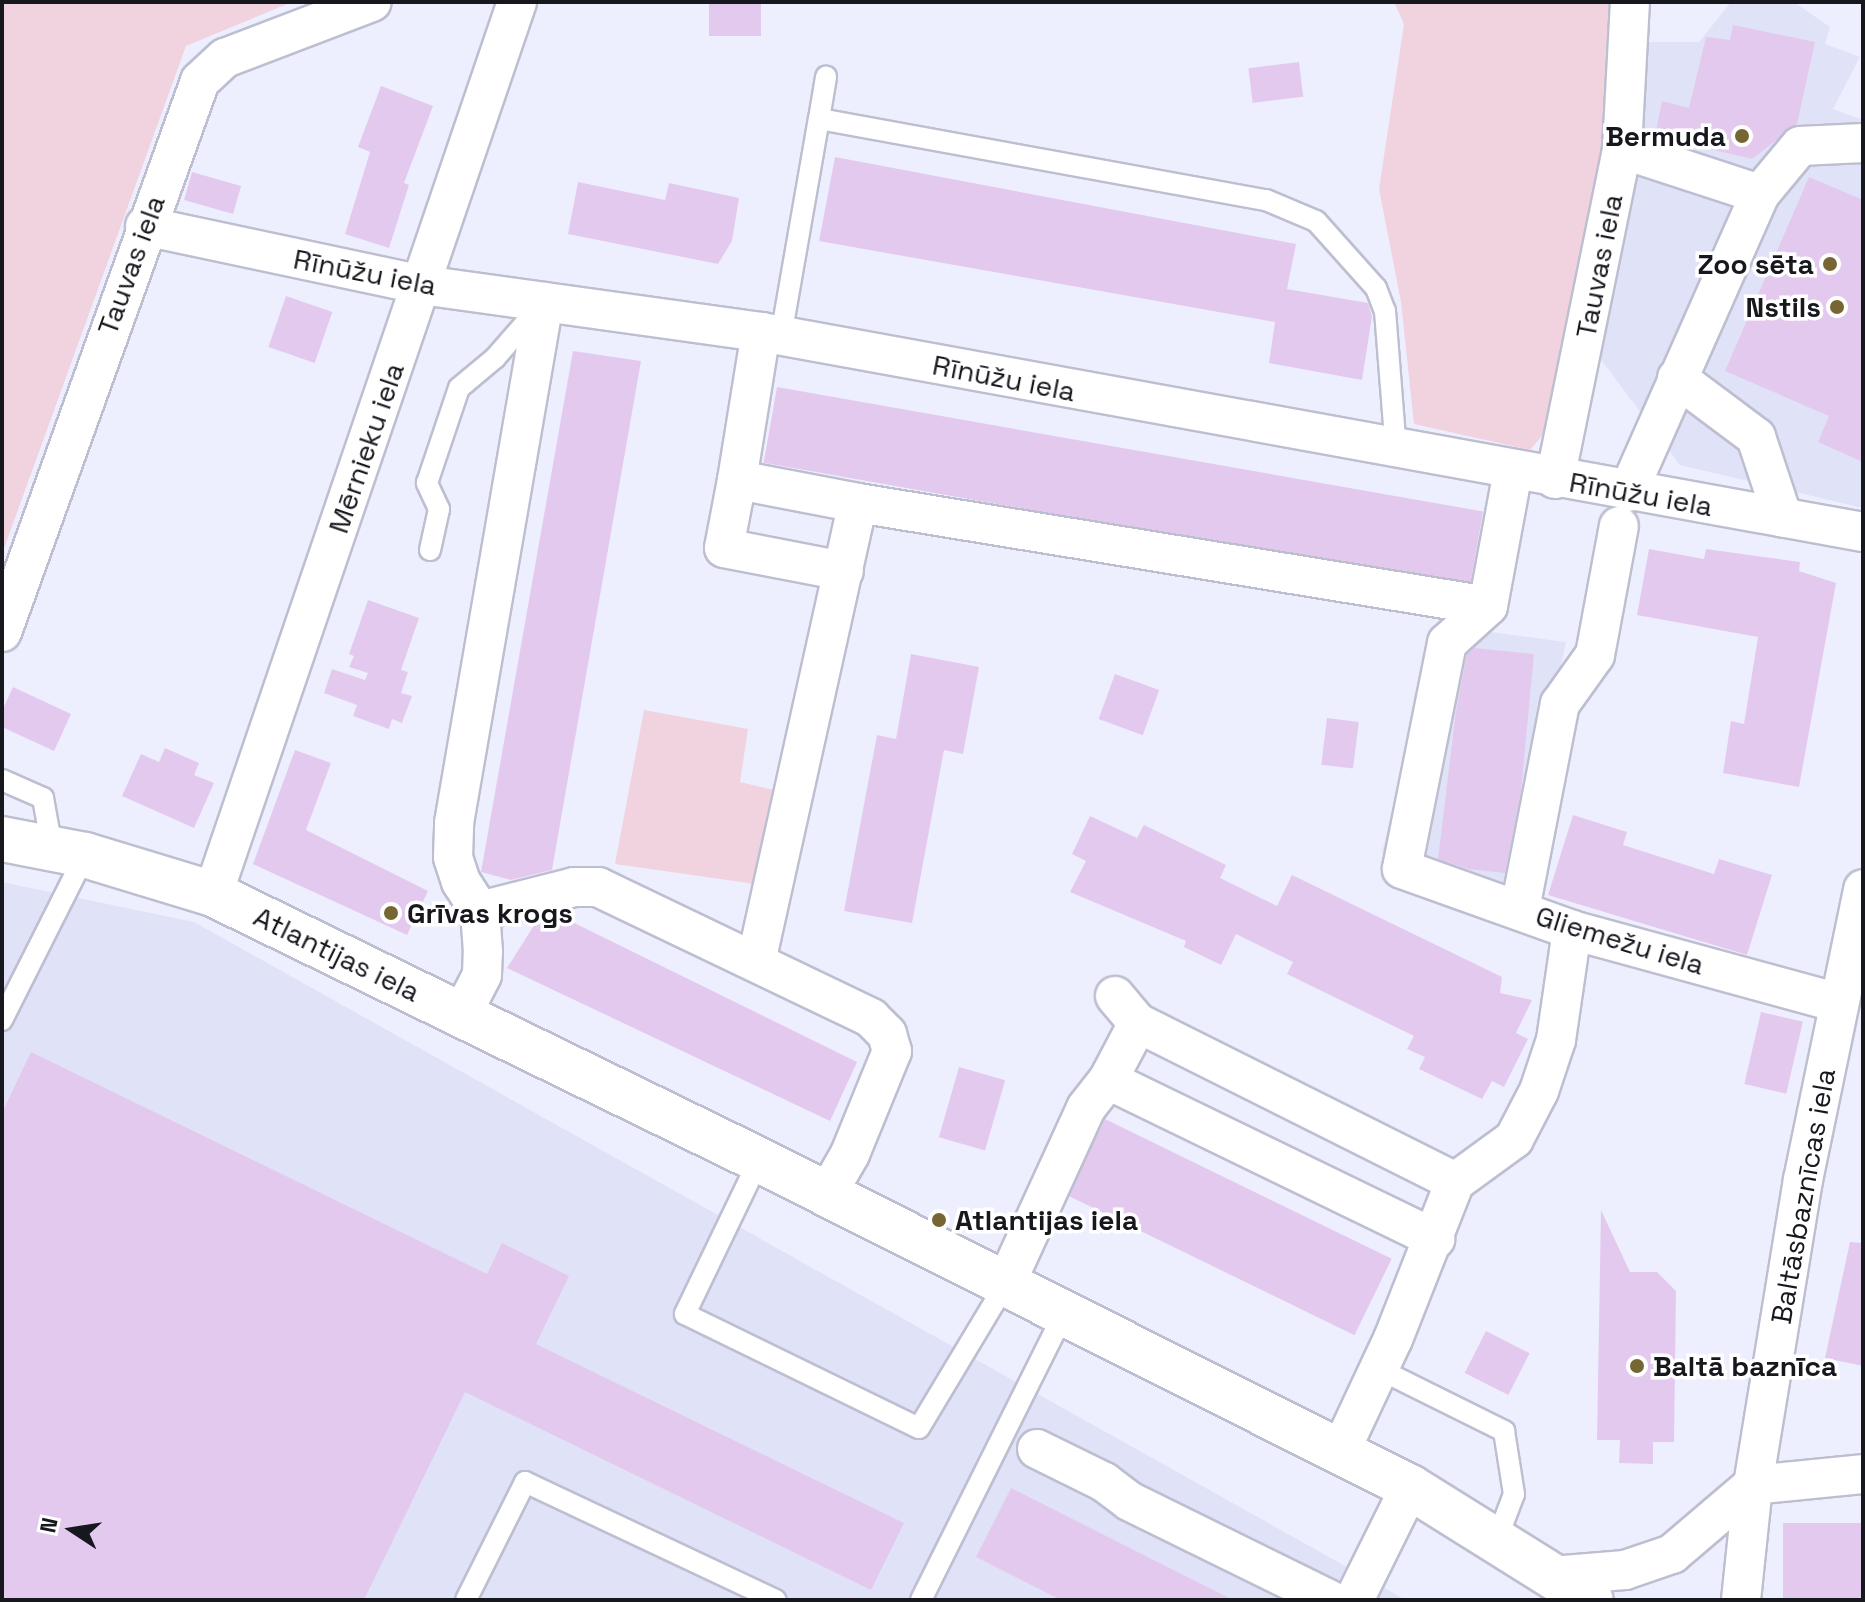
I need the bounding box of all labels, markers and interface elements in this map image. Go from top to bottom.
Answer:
place label: Bermuda [1605,119,1726,153]
marker: Bermuda [1733,127,1751,145]
street label: Tauvas iela [90,191,172,339]
street label: Tauvas iela [1569,191,1629,341]
street label: Rīnūžu iela [291,242,439,302]
place label: Zoo sēta [1697,247,1814,281]
marker: Zoo sēta [1821,255,1839,273]
place label: Nstils [1746,290,1821,324]
marker: Nstils [1828,298,1846,316]
street label: Rīnūžu iela [930,348,1078,408]
street label: Mērnieku iela [321,359,411,537]
street label: Rīnūžu iela [1567,465,1715,523]
place label: Grīvas krogs [407,896,573,930]
street label: Gliemežu iela [1532,898,1708,982]
street label: Atlantijas iela [248,899,426,1009]
marker: Grīvas krogs [382,904,400,922]
street label: Baltāsbaznīcas iela [1764,1066,1842,1326]
place label: Atlantijas iela [955,1203,1138,1237]
marker: Atlantijas iela [930,1211,948,1229]
place label: Baltā baznīca [1653,1349,1837,1383]
marker: Baltā baznīca [1628,1357,1646,1375]
north arrow [32,1490,112,1570]
text: N [33,1515,64,1535]

